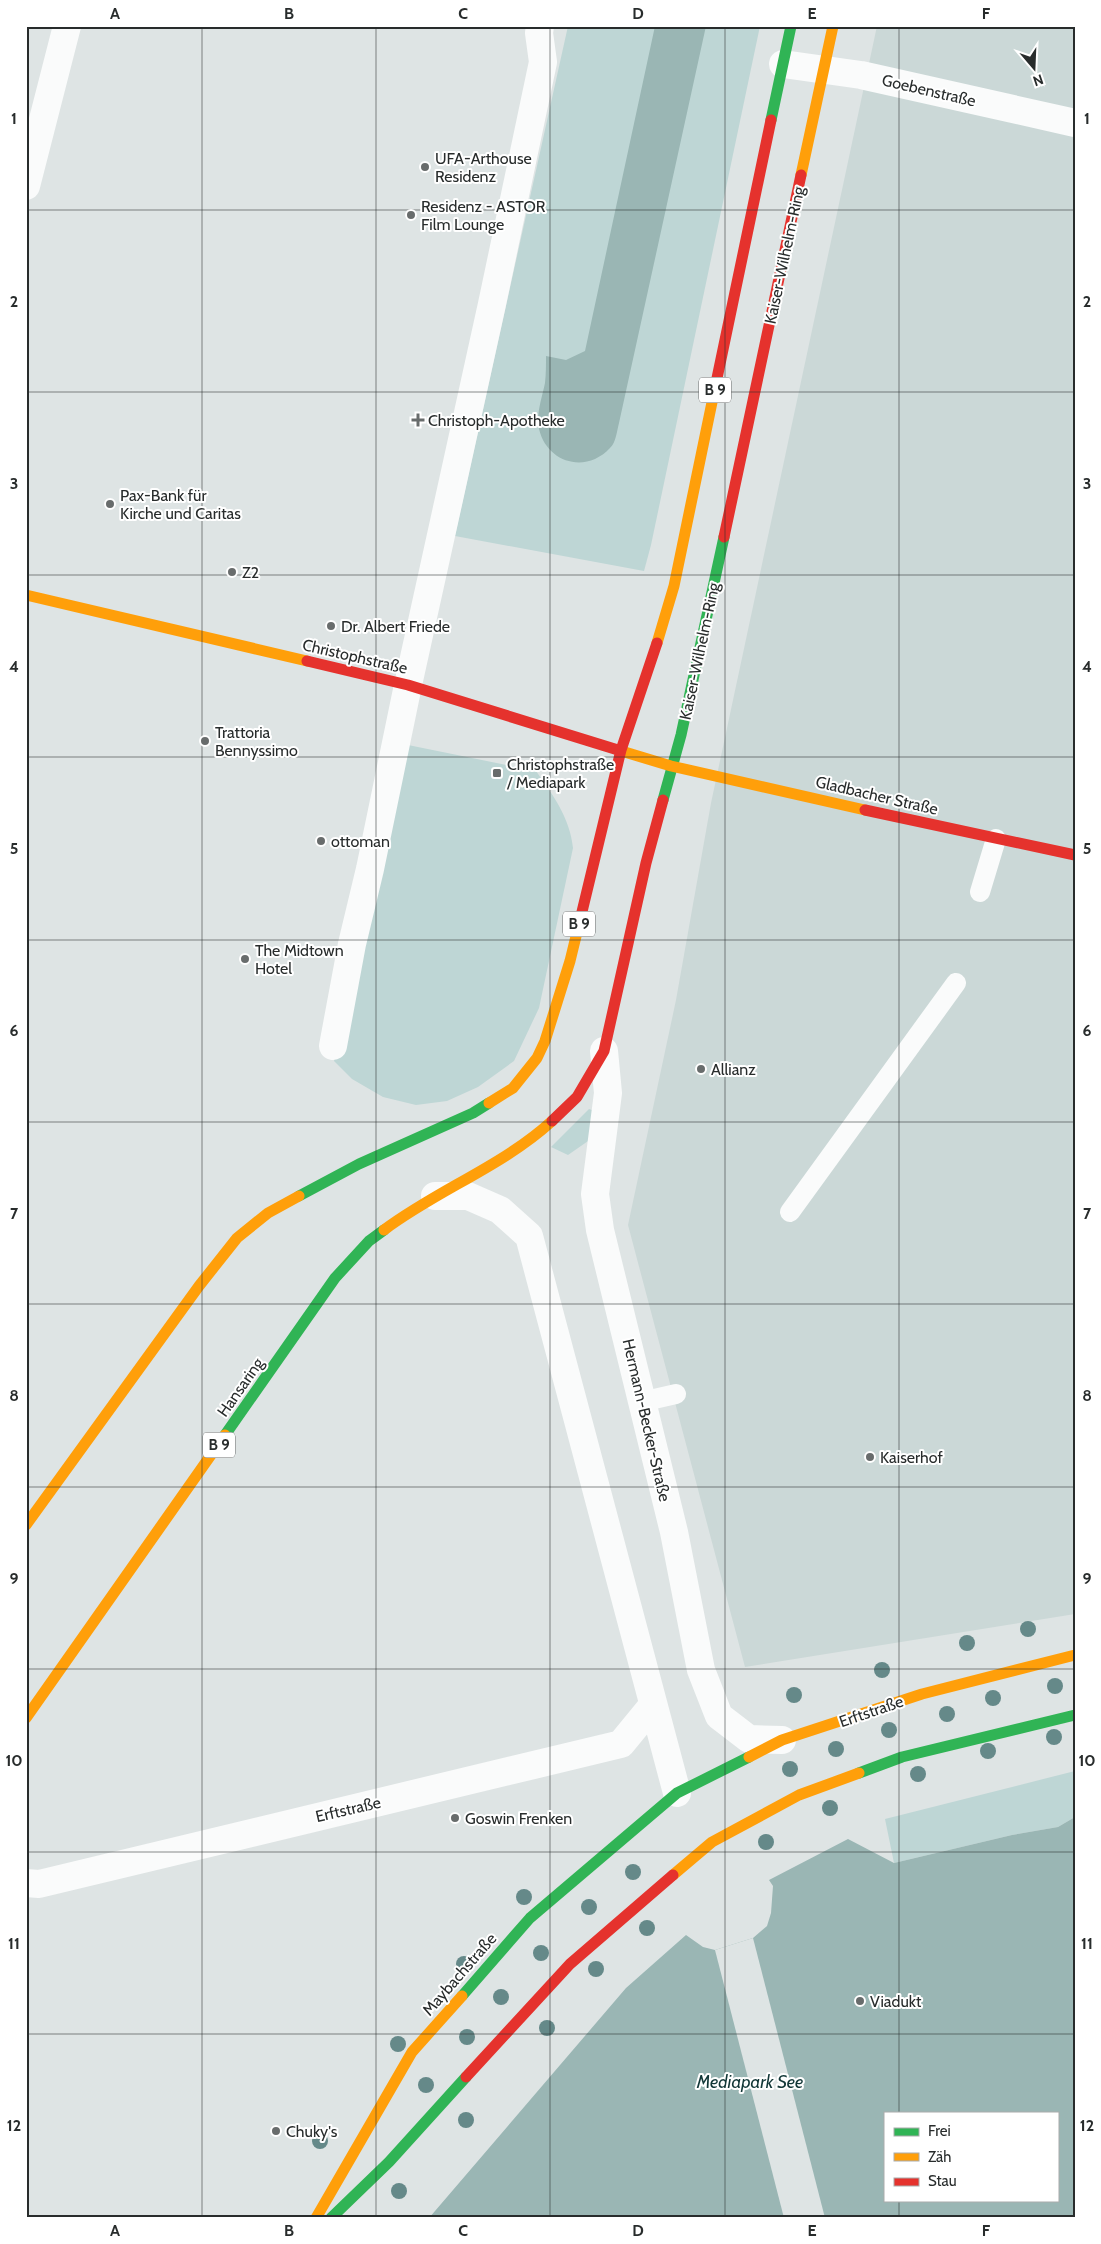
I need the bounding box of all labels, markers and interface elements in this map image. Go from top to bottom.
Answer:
text: A [110,4,120,23]
text: B [284,4,294,23]
text: C [458,4,468,23]
text: D [632,4,644,23]
text: E [807,4,817,23]
text: F [982,4,991,23]
north arrow [1008,42,1058,92]
street label: Goebenstraße [880,70,978,111]
text: N [1031,70,1046,90]
text: 1 [11,109,17,128]
text: 1 [1084,109,1090,128]
place label: UFA-Arthouse Residenz [435,149,532,186]
marker: UFA-Arthouse Residenz [419,161,431,173]
street label: Kaiser-Wilhelm-Ring [761,184,809,325]
place label: Residenz - ASTOR Film Lounge [421,197,546,234]
marker: Residenz - ASTOR Film Lounge [405,209,417,221]
text: 2 [10,292,18,311]
text: 2 [1083,292,1091,311]
road number: B 9 [699,378,731,402]
place label: Christoph-Apotheke [428,411,565,430]
marker: Christoph-Apotheke [412,414,424,426]
text: 3 [10,474,18,493]
text: 3 [1083,474,1091,493]
place label: Pax-Bank für Kirche und Caritas [120,486,241,523]
marker: Pax-Bank für Kirche und Caritas [104,498,116,510]
place label: Z2 [242,563,259,582]
marker: Z2 [226,566,238,578]
street label: Kaiser-Wilhelm-Ring [676,580,724,721]
place label: Dr. Albert Friede [341,617,450,636]
marker: Dr. Albert Friede [325,620,337,632]
street label: Christophstraße [300,635,409,678]
text: 4 [9,657,19,676]
text: 4 [1082,657,1092,676]
place label: Trattoria Bennyssimo [215,723,298,760]
marker: Trattoria Bennyssimo [199,735,211,747]
place label: Christophstraße / Mediapark [506,755,614,792]
marker: Christophstraße / Mediapark [491,767,503,779]
street label: Gladbacher Straße [814,772,940,819]
place label: ottoman [331,832,390,851]
marker: ottoman [315,835,327,847]
text: 5 [10,839,18,858]
text: 5 [1083,839,1091,858]
road number: B 9 [563,912,595,936]
place label: The Midtown Hotel [255,941,344,978]
marker: The Midtown Hotel [239,953,251,965]
text: 6 [10,1021,19,1040]
text: 6 [1083,1021,1092,1040]
place label: Allianz [711,1060,756,1079]
marker: Allianz [695,1063,707,1075]
text: 7 [10,1204,19,1223]
text: 7 [1083,1204,1092,1223]
street label: Hermann-Becker-Straße [619,1337,674,1503]
street label: Hansaring [213,1353,268,1420]
text: 8 [9,1386,19,1405]
text: 8 [1082,1386,1092,1405]
road number: B 9 [203,1432,235,1458]
place label: Kaiserhof [880,1448,943,1467]
marker: Kaiserhof [864,1451,876,1463]
text: 9 [10,1569,19,1588]
text: 9 [1083,1569,1092,1588]
street label: Erftstraße [837,1692,906,1731]
text: 10 [5,1751,23,1770]
text: 10 [1078,1751,1096,1770]
street label: Erftstraße [314,1793,383,1826]
place label: Goswin Frenken [465,1809,572,1828]
marker: Goswin Frenken [449,1812,461,1824]
street label: Maybachstraße [418,1929,500,2019]
text: 11 [8,1934,20,1953]
text: 11 [1081,1934,1093,1953]
place label: Viadukt [870,1992,922,2011]
marker: Viadukt [854,1995,866,2007]
water label: Mediapark See [696,2071,803,2093]
legend [884,2112,1058,2202]
text: 12 [7,2116,21,2135]
text: 12 [1080,2116,1094,2135]
place label: Chuky's [286,2122,338,2141]
text: Frei [928,2122,951,2140]
marker: Chuky's [270,2125,282,2137]
text: Zäh [928,2148,951,2166]
text: Stau [928,2172,957,2190]
text: A [110,2221,120,2240]
text: B [284,2221,294,2240]
text: C [458,2221,468,2240]
text: D [632,2221,644,2240]
text: E [807,2221,817,2240]
text: F [982,2221,991,2240]

